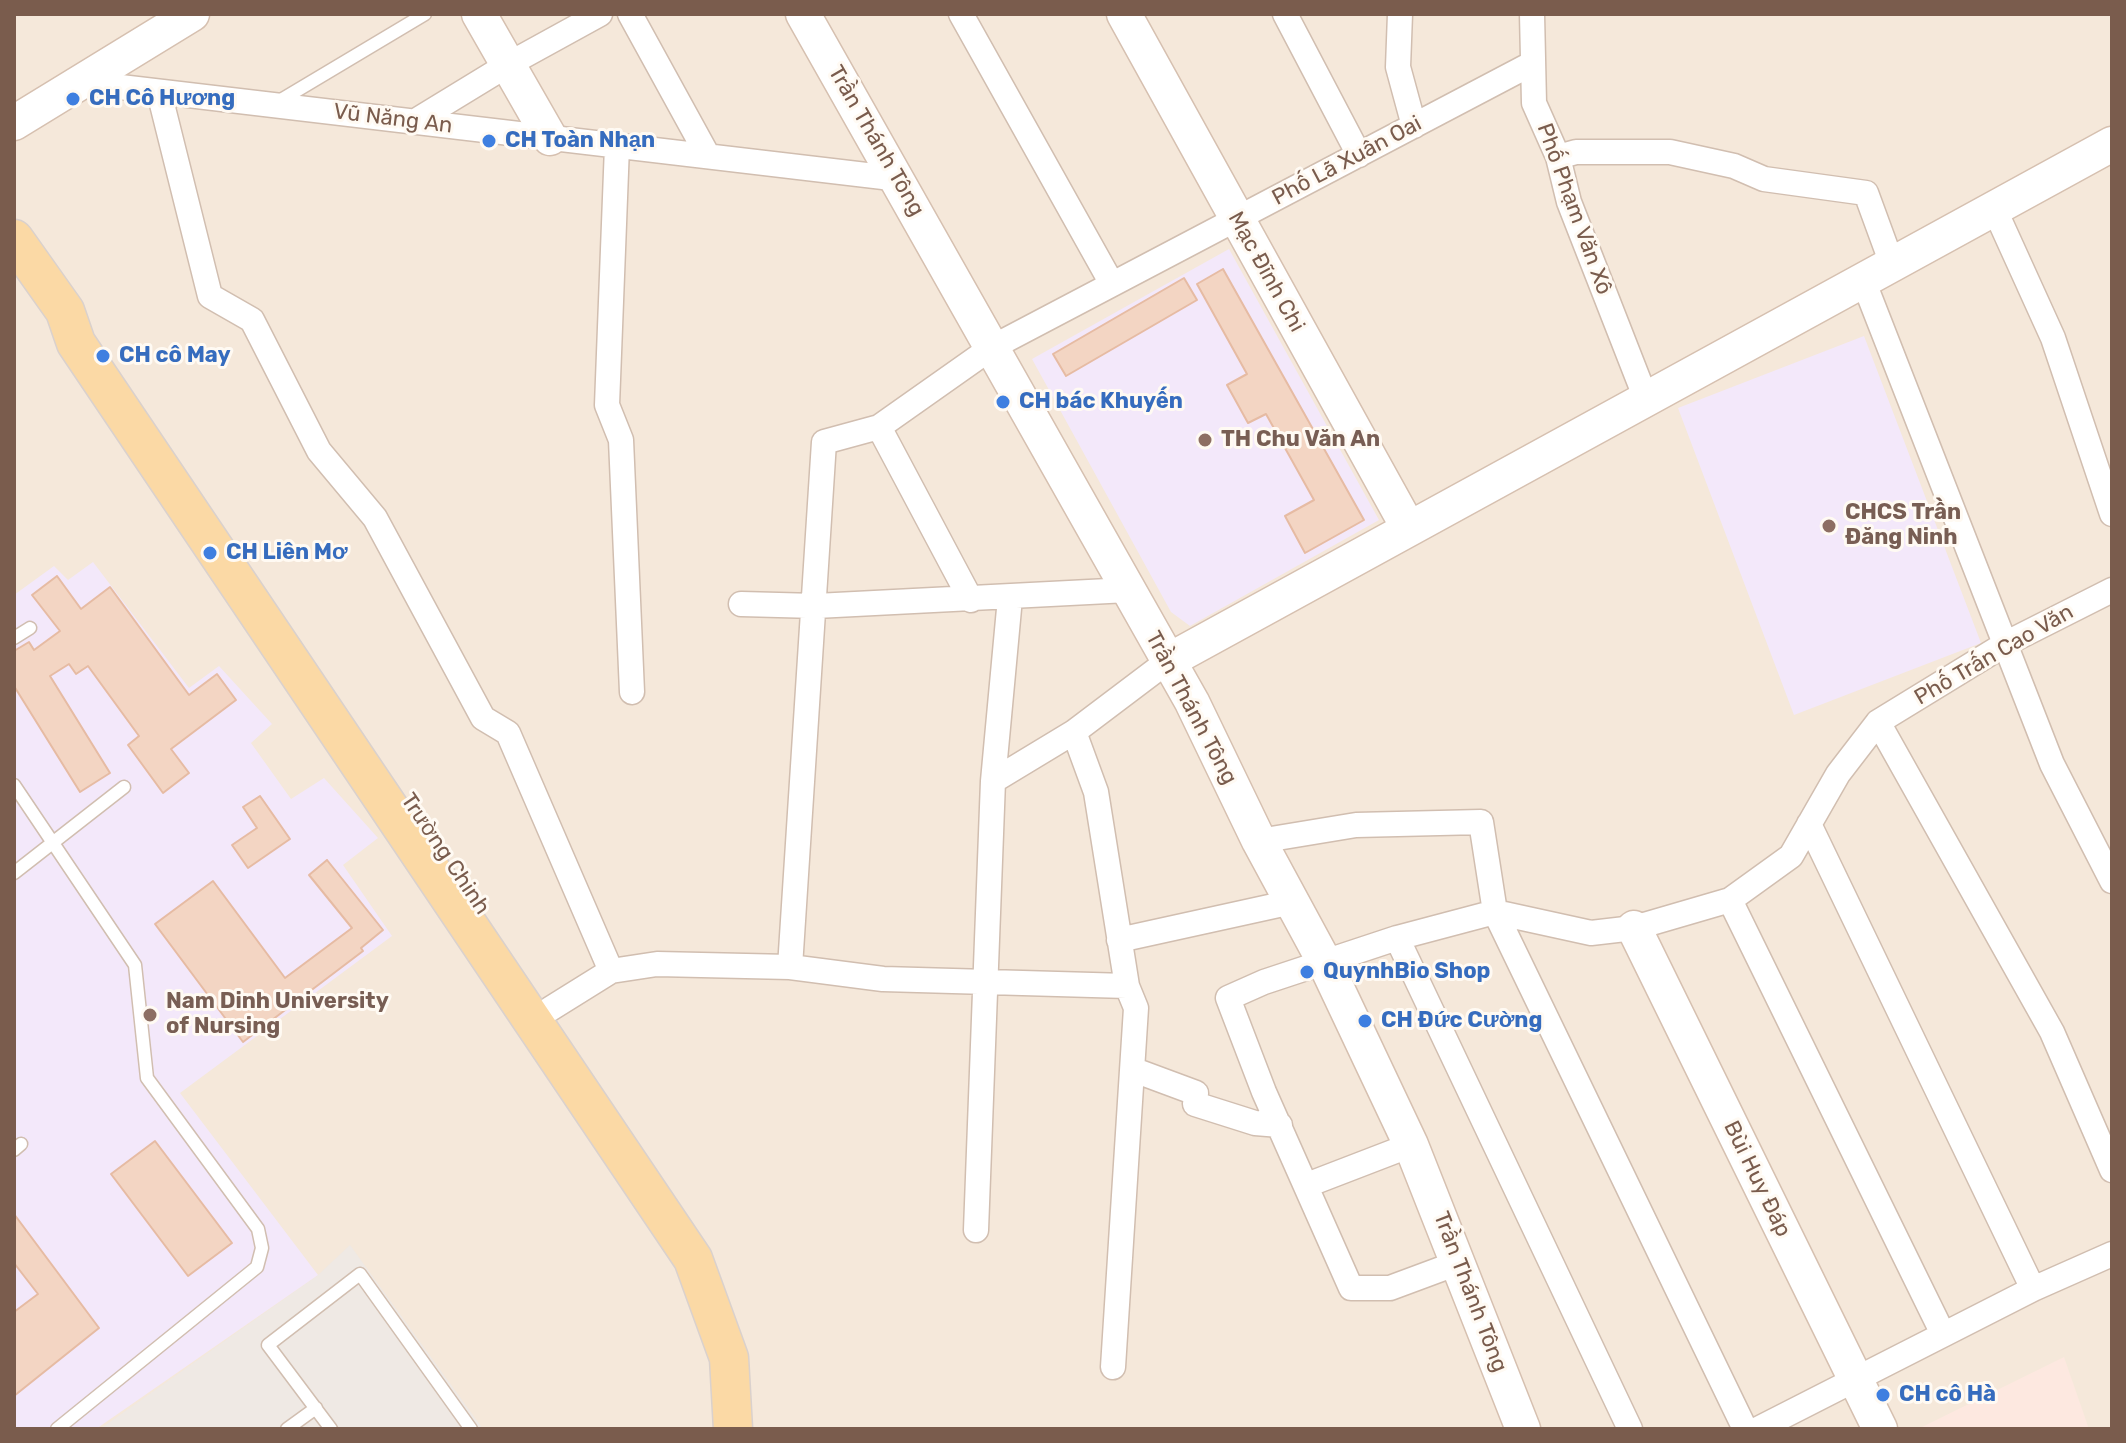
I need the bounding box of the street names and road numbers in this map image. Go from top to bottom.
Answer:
street label: Trần Thánh Tông [822,61,930,221]
street label: Vũ Năng An [332,99,454,139]
street label: Phố Lã Xuân Oai [1268,111,1426,211]
street label: Phố Phạm Văn Xô [1531,120,1617,298]
street label: Mạc Đĩnh Chi [1222,207,1310,337]
street label: Phố Trấn Cao Văn [1910,599,2078,711]
street label: Trần Thánh Tông [1140,627,1242,789]
street label: Trường Chinh [395,788,495,920]
street label: Bùi Huy Đáp [1718,1117,1796,1241]
street label: Trần Thánh Tông [1427,1208,1513,1376]

